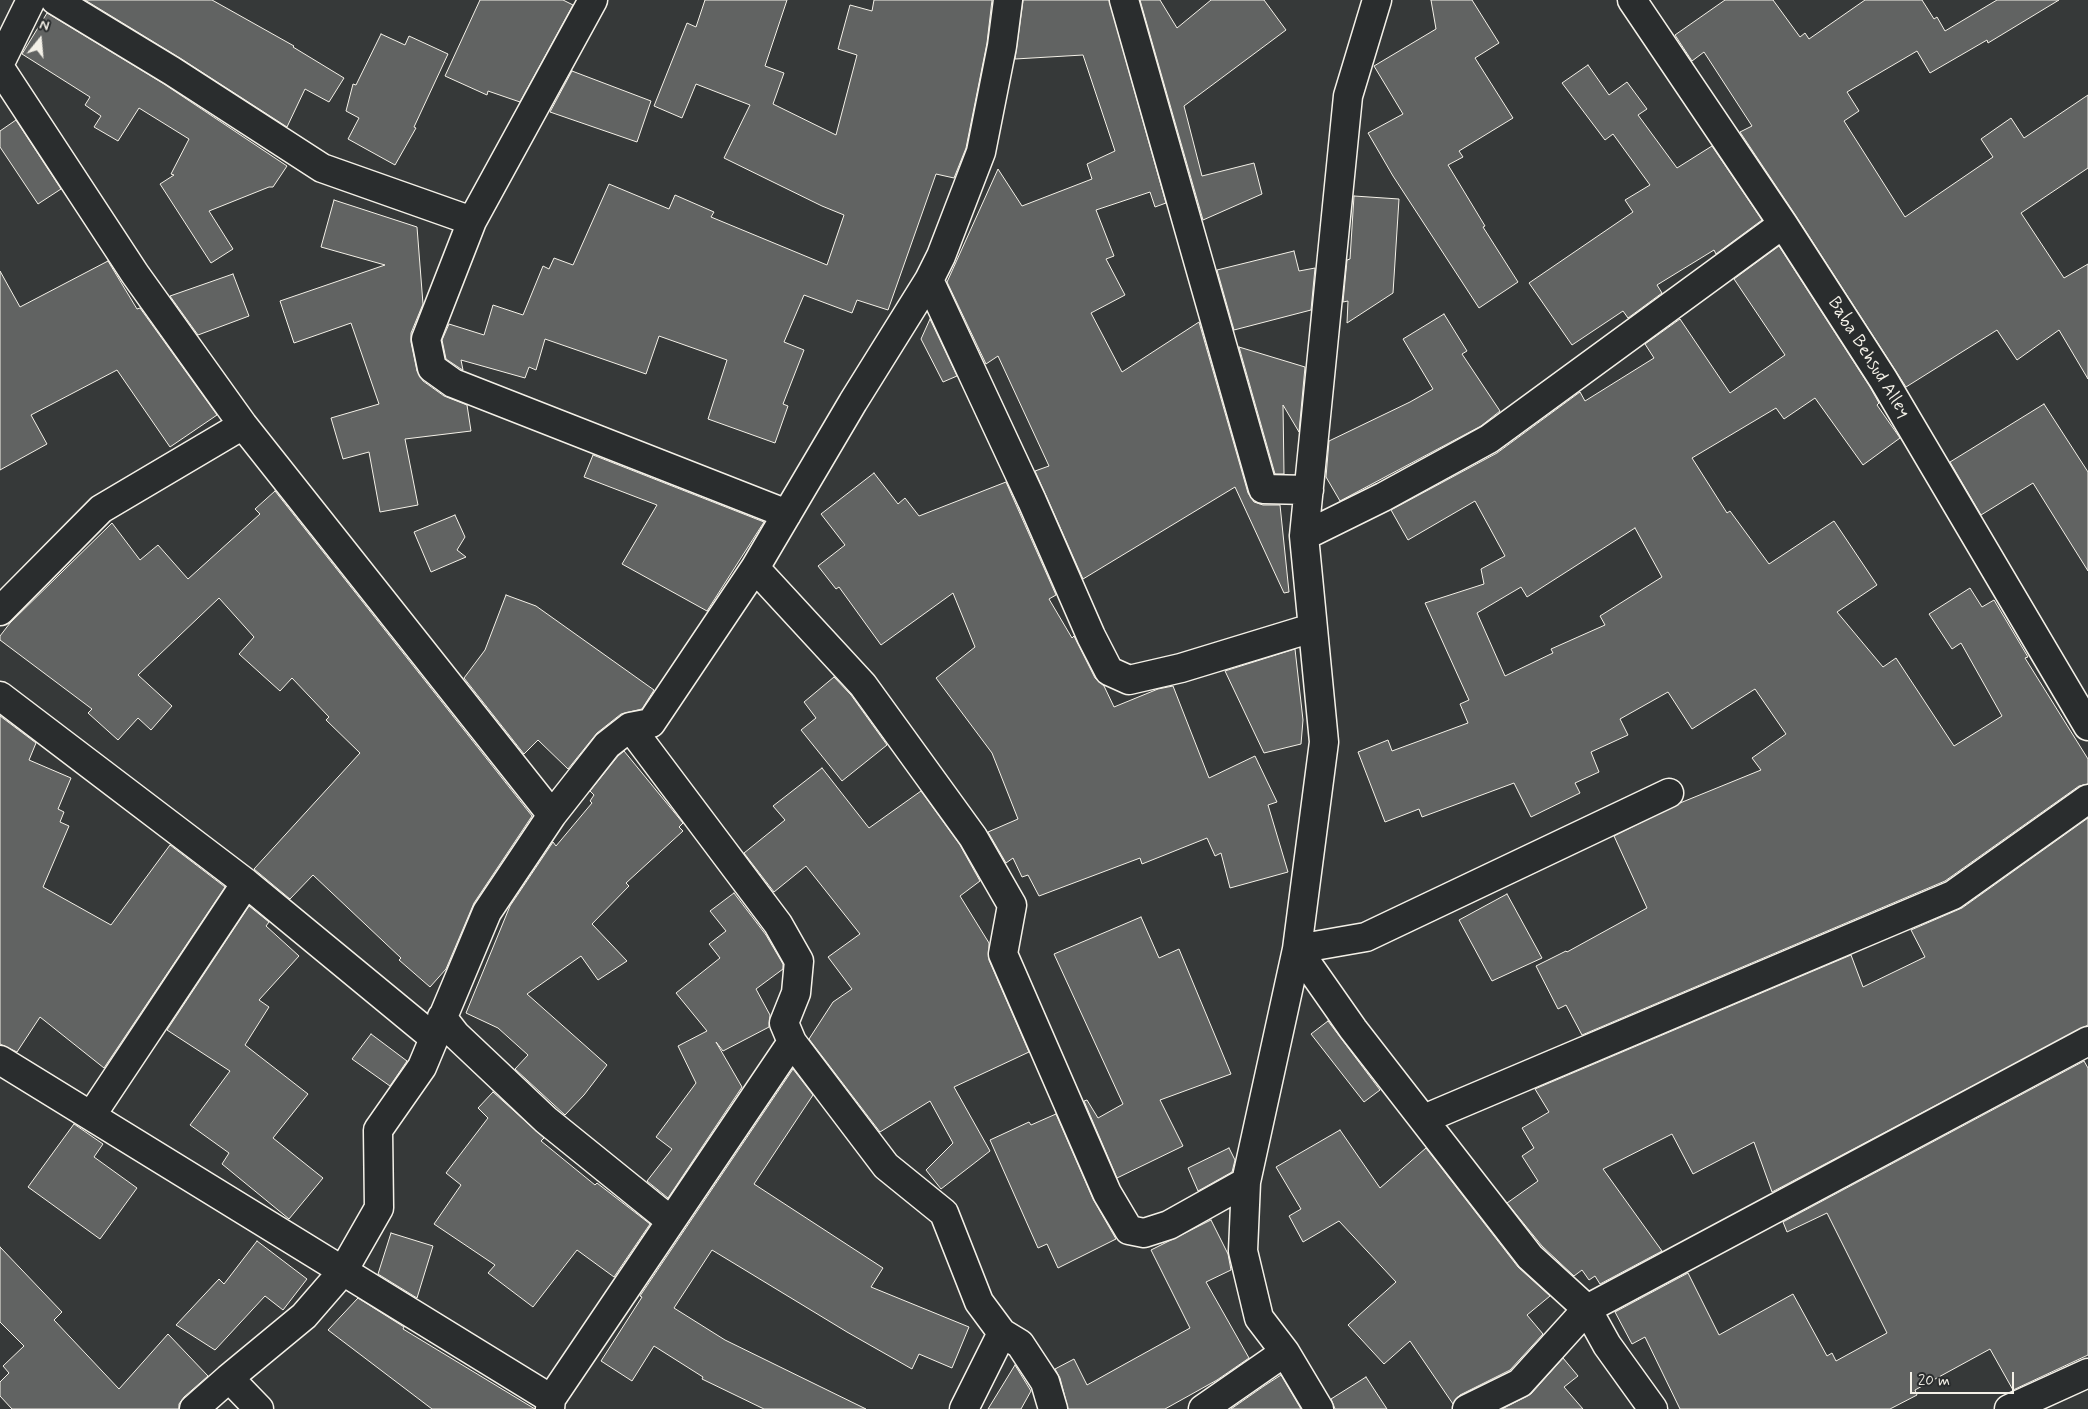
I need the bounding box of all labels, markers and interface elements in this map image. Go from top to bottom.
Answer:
north arrow [15,15,65,65]
text: N [37,16,51,36]
street label: Baba Behsud Alley [1822,293,1914,423]
scale bar [1913,1362,2017,1394]
text: 20 m [1918,1371,1950,1391]

